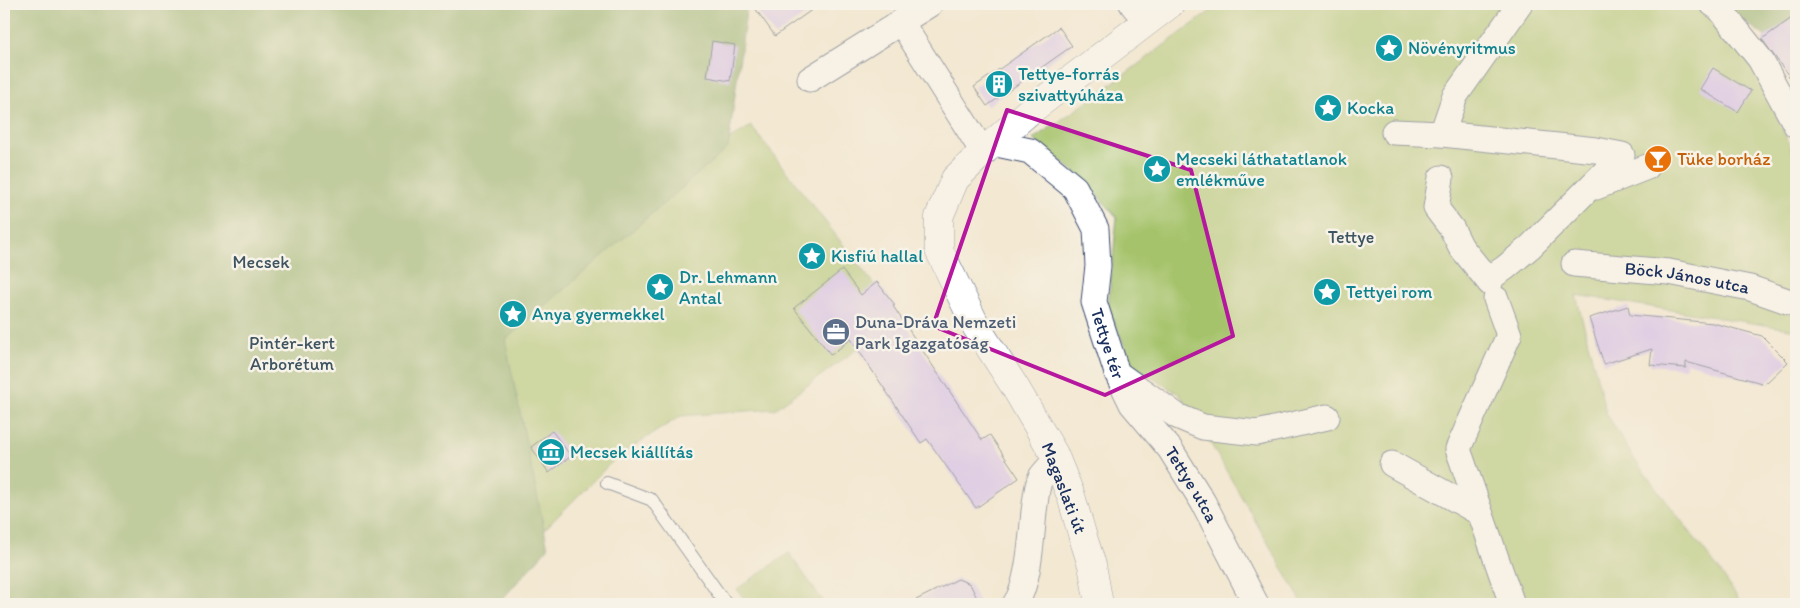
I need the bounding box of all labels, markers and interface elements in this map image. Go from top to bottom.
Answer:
place icon: Növényritmus [1374,33,1404,63]
place label: Növényritmus [1408,37,1516,59]
place label: Tettye-forrás szivattyúháza [1018,63,1124,106]
building icon: Tettye-forrás szivattyúháza [984,69,1014,99]
place icon: Kocka [1313,93,1343,123]
place label: Kocka [1347,97,1394,119]
bar icon: Tüke borház [1643,144,1673,174]
place label: Mecseki láthatatlanok emlékműve [1176,148,1347,191]
place label: Tüke borház [1677,148,1770,170]
place icon: Mecseki láthatatlanok emlékműve [1142,154,1172,184]
park label: Tettye [1328,226,1374,248]
place icon: Kisfiú hallal [797,241,827,271]
place label: Kisfiú hallal [831,245,923,267]
park label: Mecsek [232,251,290,273]
street label: Böck János utca [1624,257,1752,299]
place label: Dr. Lehmann Antal [679,266,778,309]
place icon: Dr. Lehmann Antal [645,272,675,302]
place icon: Tettyei rom [1312,277,1342,307]
place label: Tettyei rom [1346,281,1433,303]
place icon: Anya gyermekkel [498,299,528,329]
place label: Anya gyermekkel [532,303,665,325]
street label: Tettye tér [1086,305,1130,384]
place label: Duna-Dráva Nemzeti Park Igazgatóság [855,311,1016,354]
office icon: Duna-Dráva Nemzeti Park Igazgatóság [821,317,851,347]
park label: Pintér-kert Arborétum [249,332,335,375]
museum icon: Mecsek kiállítás [536,437,566,467]
street label: Magaslati út [1036,439,1092,537]
place label: Mecsek kiállítás [570,441,693,463]
street label: Tettye utca [1160,442,1223,527]

